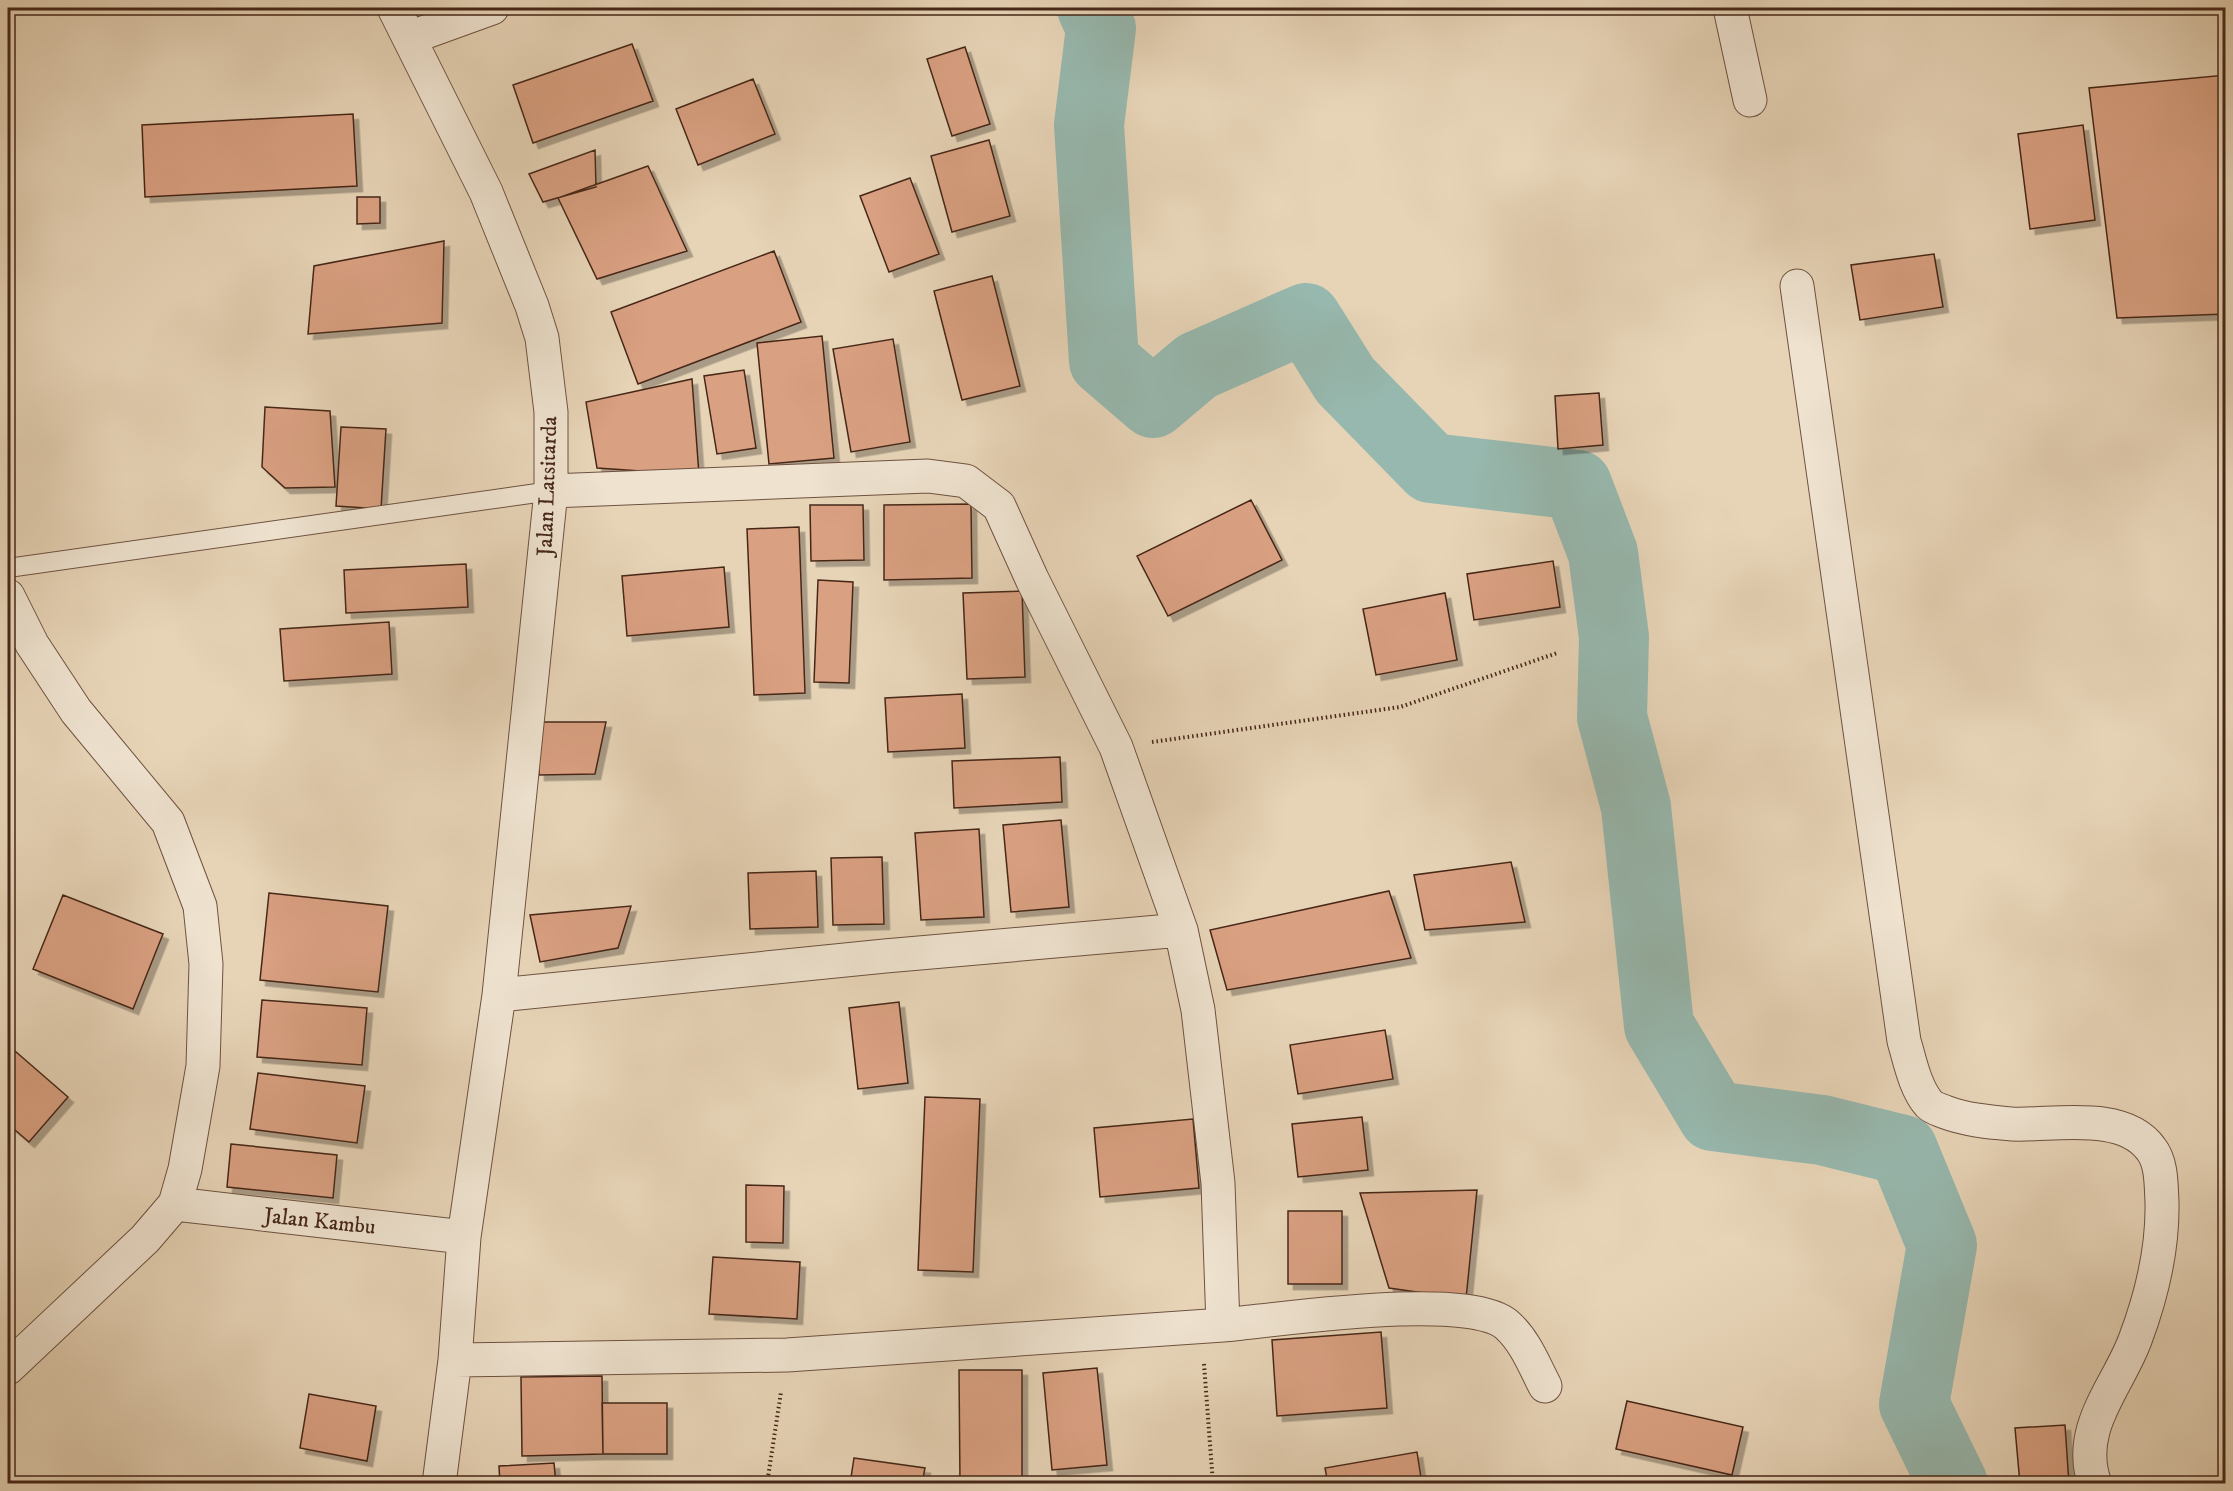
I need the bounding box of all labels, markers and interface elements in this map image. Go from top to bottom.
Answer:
street label: Jalan Latsitarda [531,415,563,558]
street label: Jalan Kambu [261,1202,377,1241]

